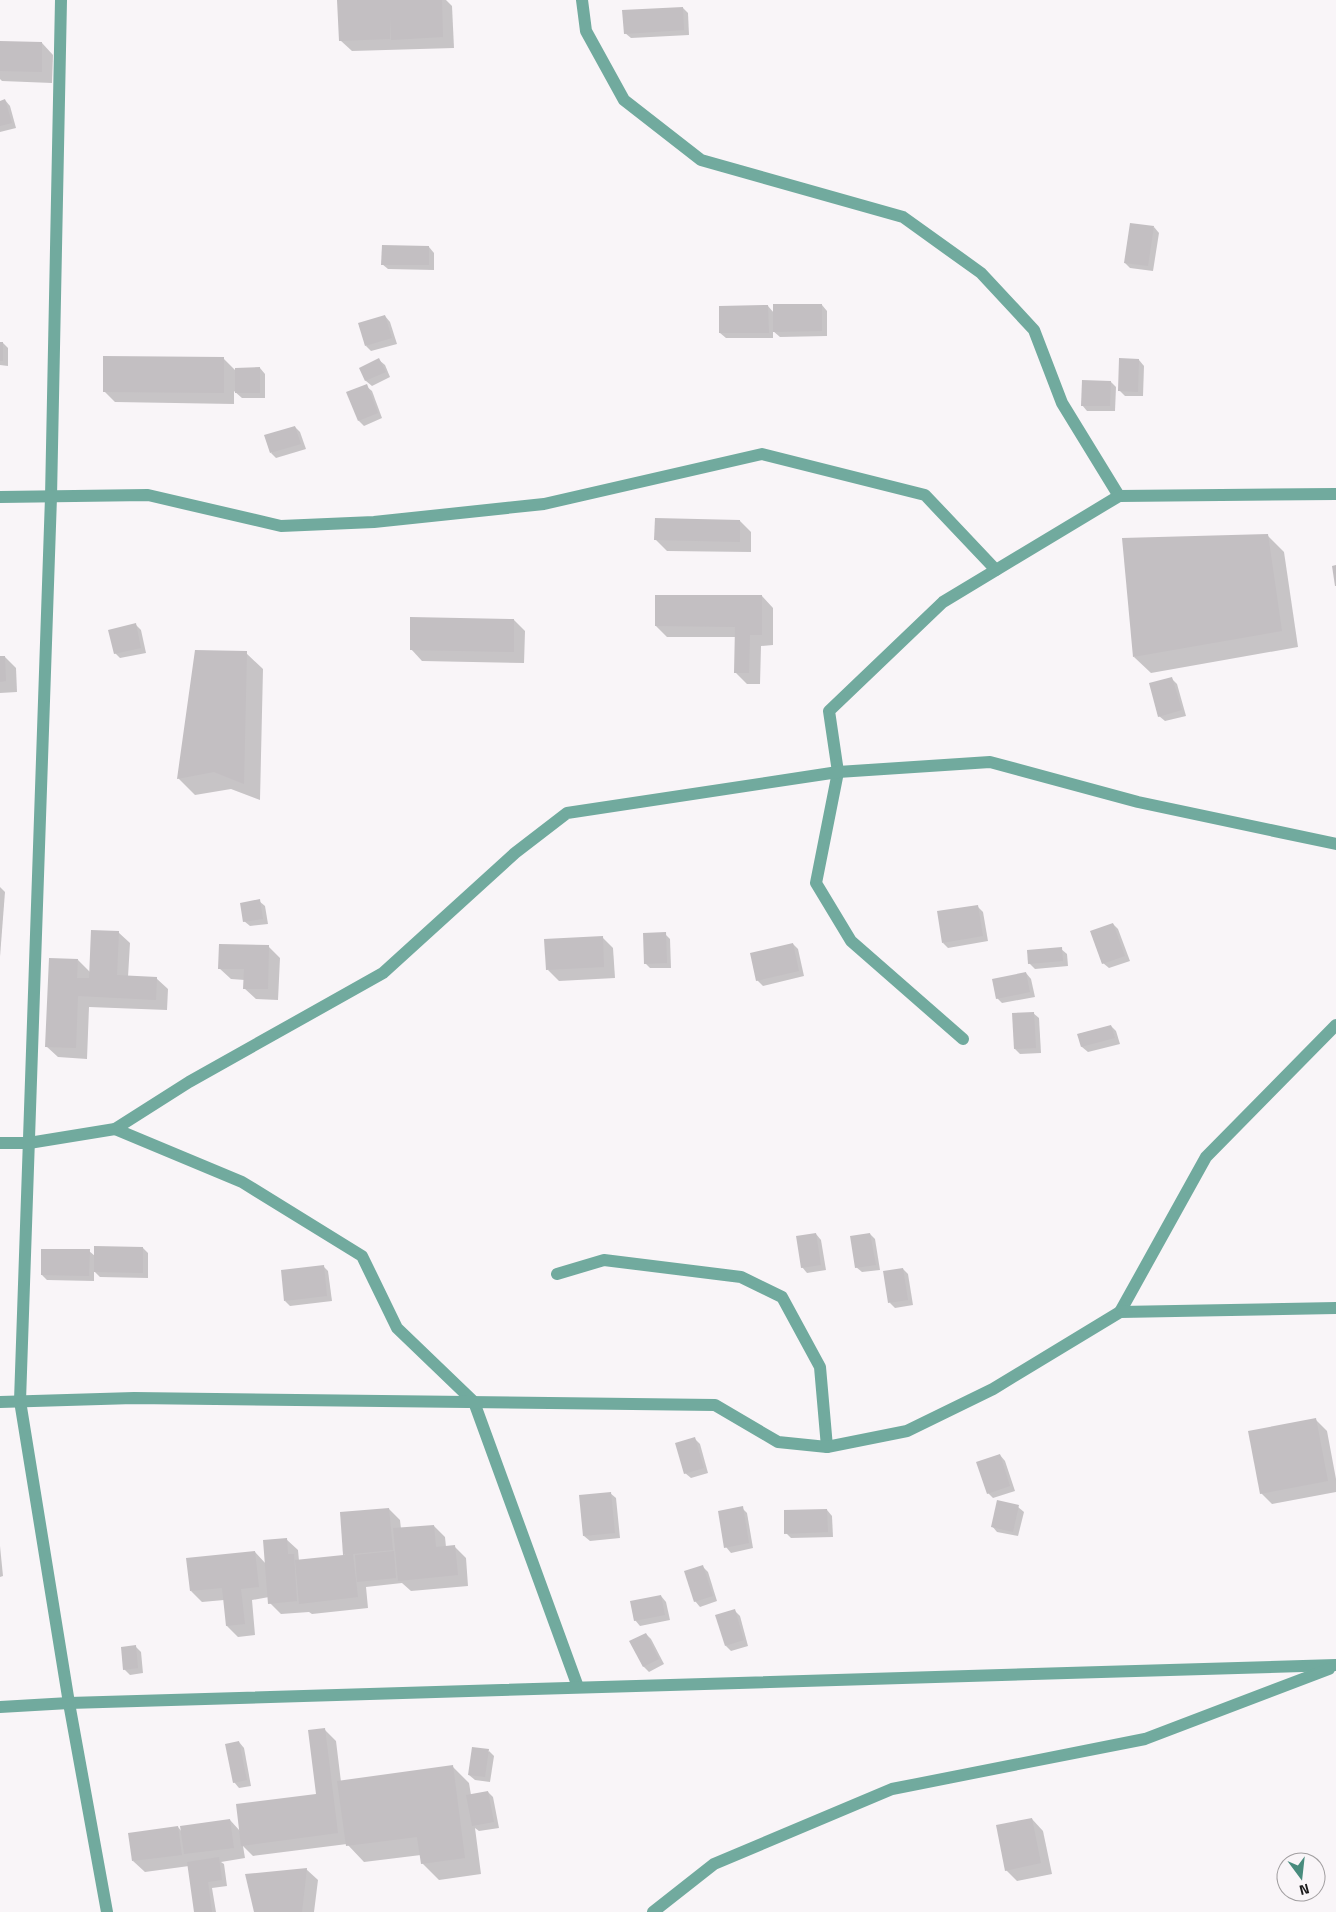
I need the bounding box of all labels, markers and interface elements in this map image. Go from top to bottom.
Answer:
north arrow [1276,1852,1326,1902]
text: N [1297,1879,1312,1901]

